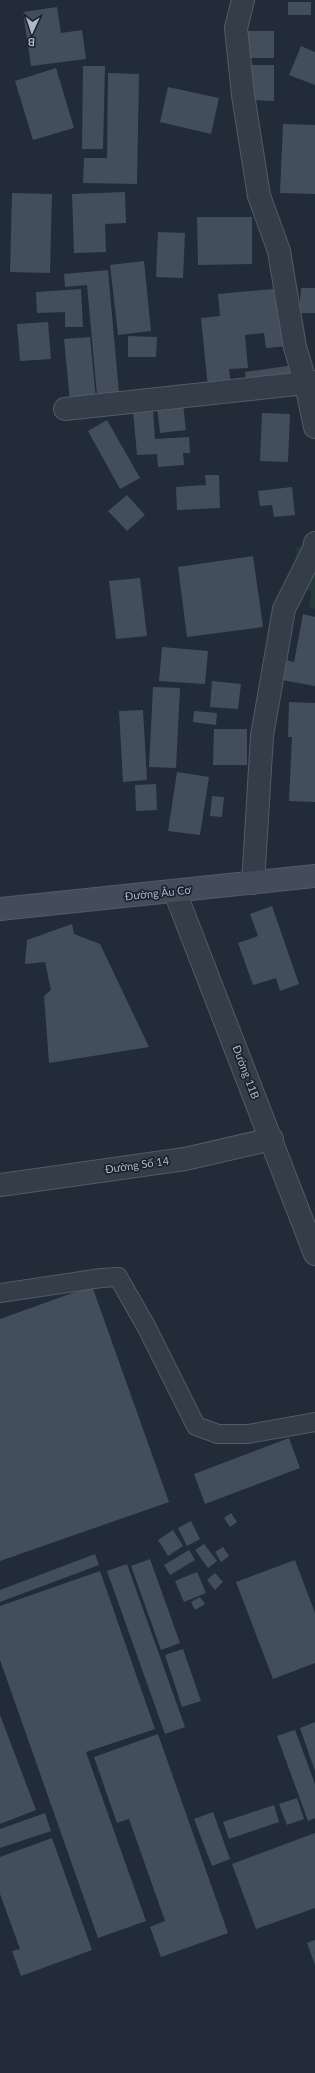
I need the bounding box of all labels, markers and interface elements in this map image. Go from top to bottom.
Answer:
north arrow [12,12,52,52]
text: B [27,36,35,49]
street label: Đường Âu Cơ [124,883,192,902]
street label: Đường 11B [230,1043,263,1101]
street label: Đường Số 14 [104,1153,170,1175]

